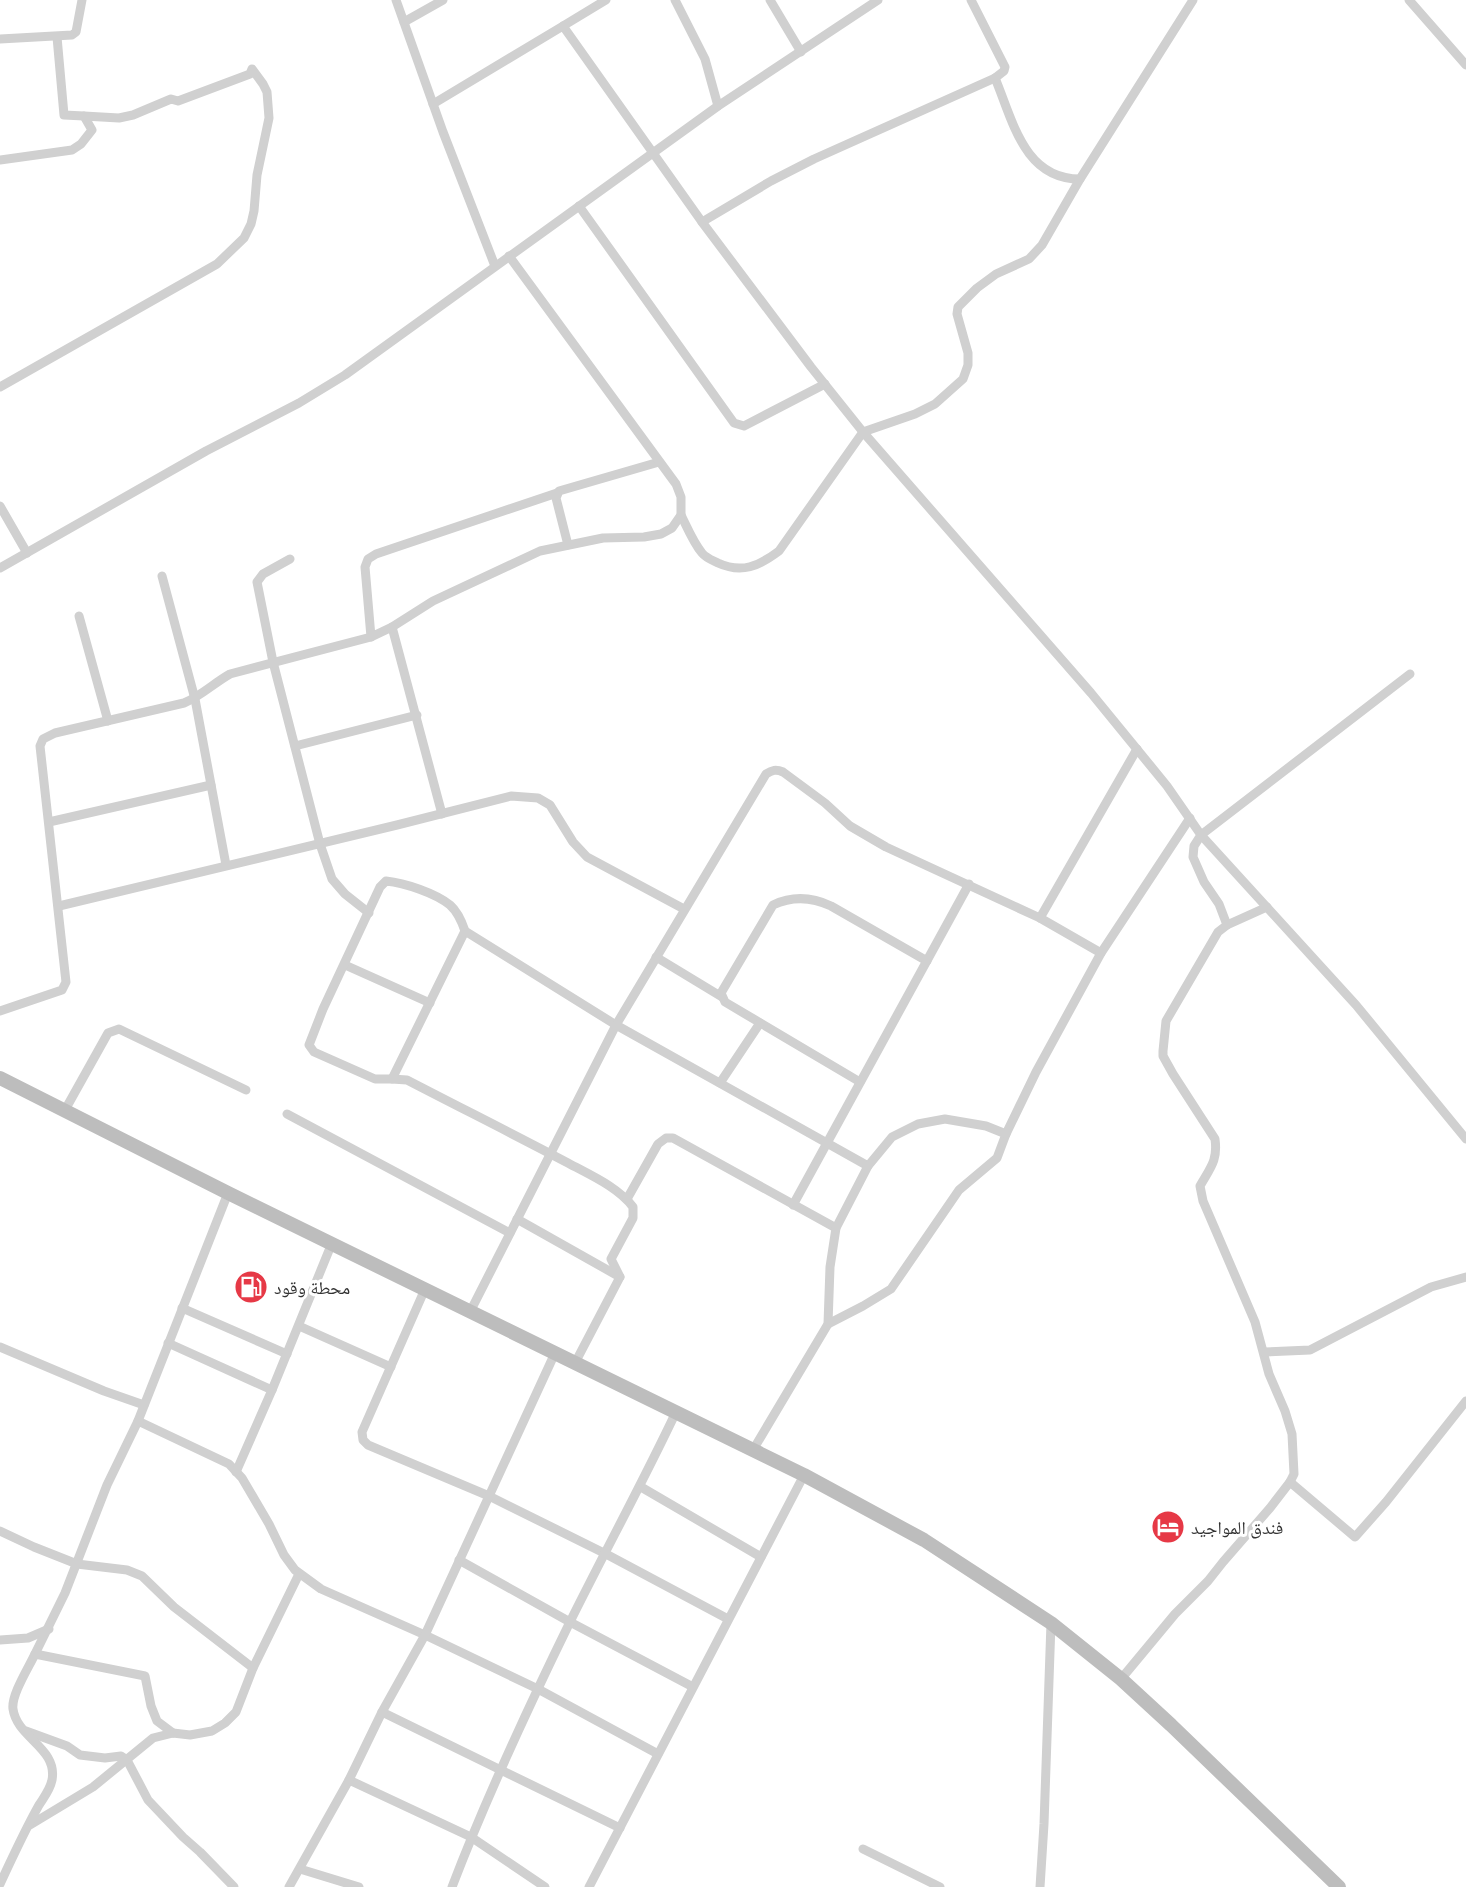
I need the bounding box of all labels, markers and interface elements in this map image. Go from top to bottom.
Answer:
fuel station icon: محطة وقود [233,1269,269,1305]
place label: محطة وقود [274,1277,350,1298]
hotel icon: فندق المواجيد [1150,1509,1186,1545]
place label: فندق المواجيد [1191,1517,1283,1539]

